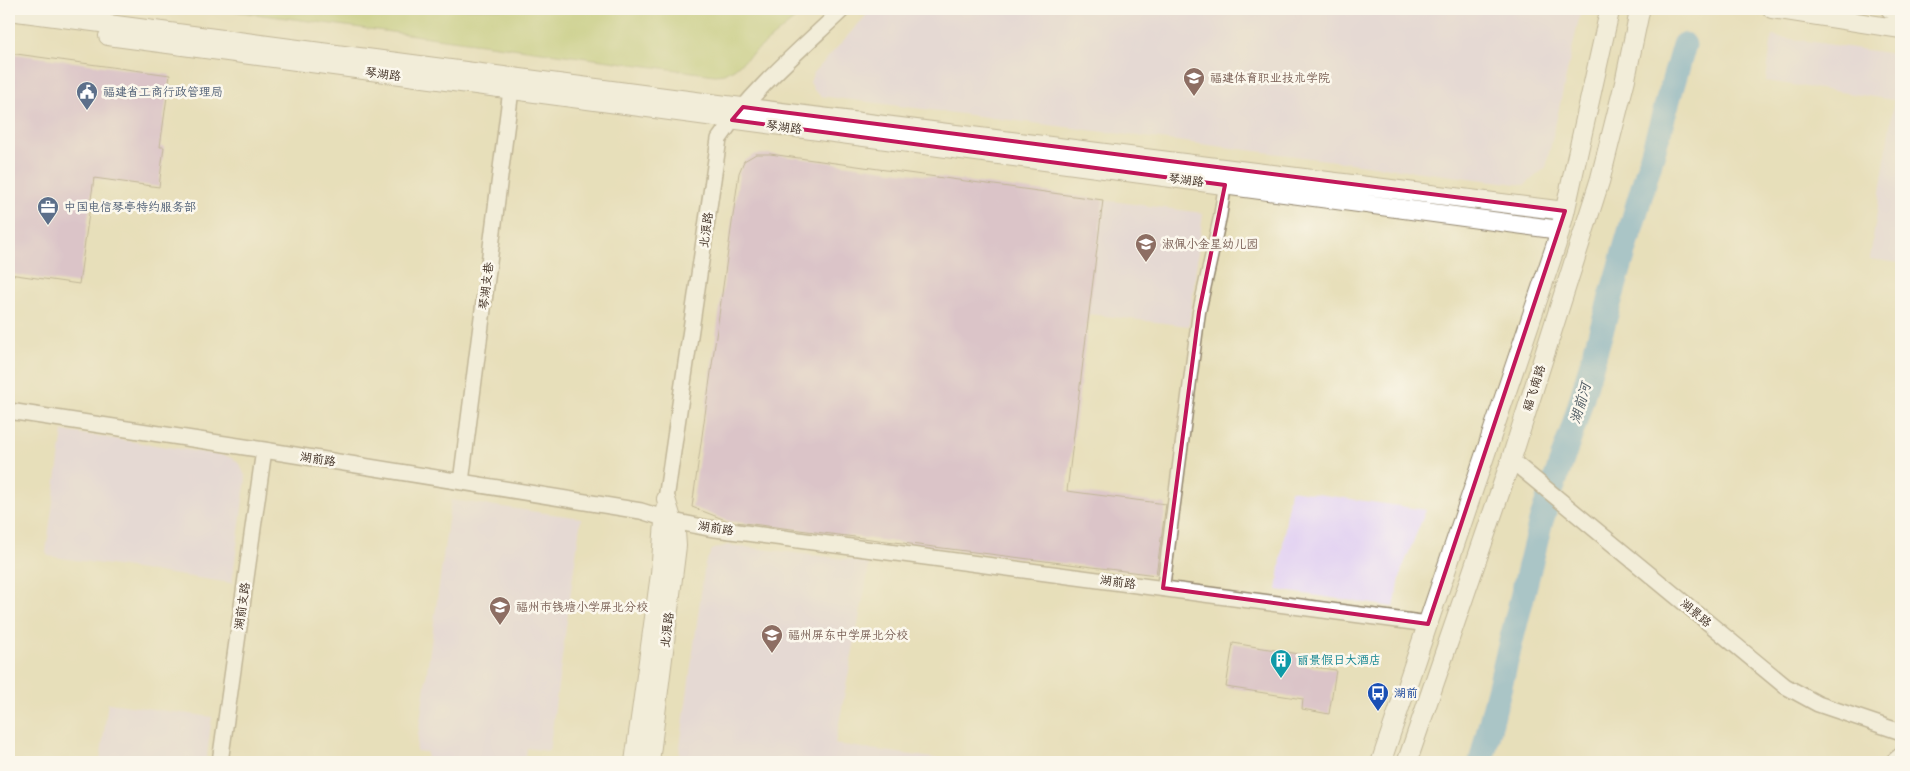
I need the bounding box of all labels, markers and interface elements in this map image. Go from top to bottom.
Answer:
street label: 琴湖路 [364,64,402,84]
school or university icon: 福建体育职业技术学院 [1182,66,1206,97]
place label: 福建体育职业技术学院 [1210,70,1330,86]
public building icon: 福建省工商行政管理局 [75,80,99,111]
place label: 福建省工商行政管理局 [103,84,223,100]
street label: 琴湖路 [765,117,803,137]
street label: 琴湖路 [1167,170,1205,190]
office icon: 中国电信琴亭特约服务部 [36,195,60,226]
place label: 中国电信琴亭特约服务部 [64,199,196,215]
street label: 北浪路 [696,211,716,249]
school or university icon: 淑佩小金星幼儿园 [1134,232,1158,263]
place label: 淑佩小金星幼儿园 [1162,236,1258,252]
street label: 琴湖支巷 [475,261,497,311]
street label: 福飞南路 [1519,363,1549,413]
water label: 湖前河 [1566,378,1595,426]
street label: 湖前路 [299,448,337,470]
street label: 湖前路 [697,517,735,539]
street label: 湖前路 [1099,572,1137,592]
street label: 湖前支路 [231,581,253,631]
school or university icon: 福州市钱塘小学屏北分校 [488,595,512,626]
street label: 湖景路 [1677,595,1715,631]
place label: 福州市钱塘小学屏北分校 [516,599,648,615]
street label: 北浪路 [657,611,677,649]
school or university icon: 福州屏东中学屏北分校 [760,623,784,654]
place label: 福州屏东中学屏北分校 [788,627,908,643]
building icon: 丽景假日大酒店 [1269,648,1293,679]
place label: 丽景假日大酒店 [1297,652,1381,668]
bus stop icon: 湖前 [1366,681,1390,712]
place label: 湖前 [1394,685,1418,701]

